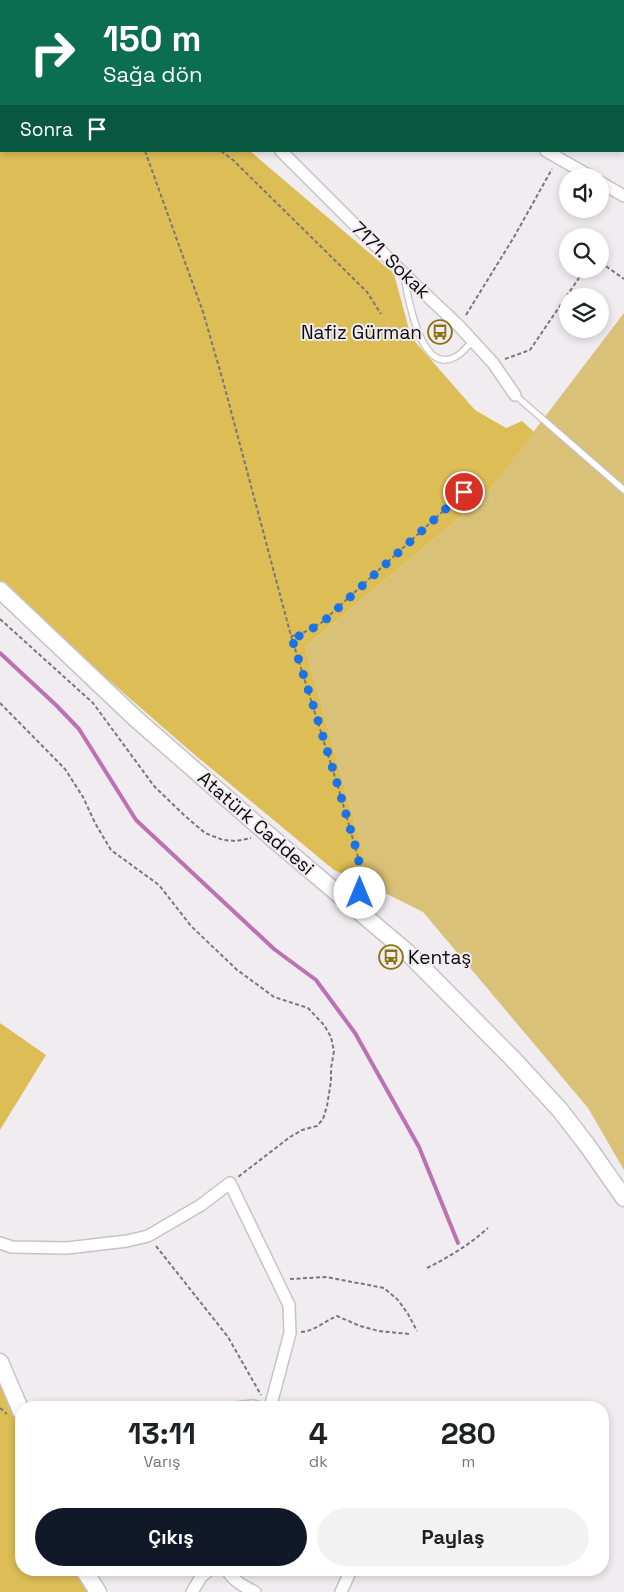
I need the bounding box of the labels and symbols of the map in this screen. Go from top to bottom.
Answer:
street label: 7171. Sokak [346,216,436,304]
bus stop icon: Nafiz Gürman [427,319,453,345]
place label: Nafiz Gürman [301,320,422,345]
pin [443,471,485,513]
street label: Atatürk Caddesi [193,766,319,880]
position arrow [333,866,385,918]
bus stop icon: Kentaş [378,944,404,970]
place label: Kentaş [408,945,471,970]

